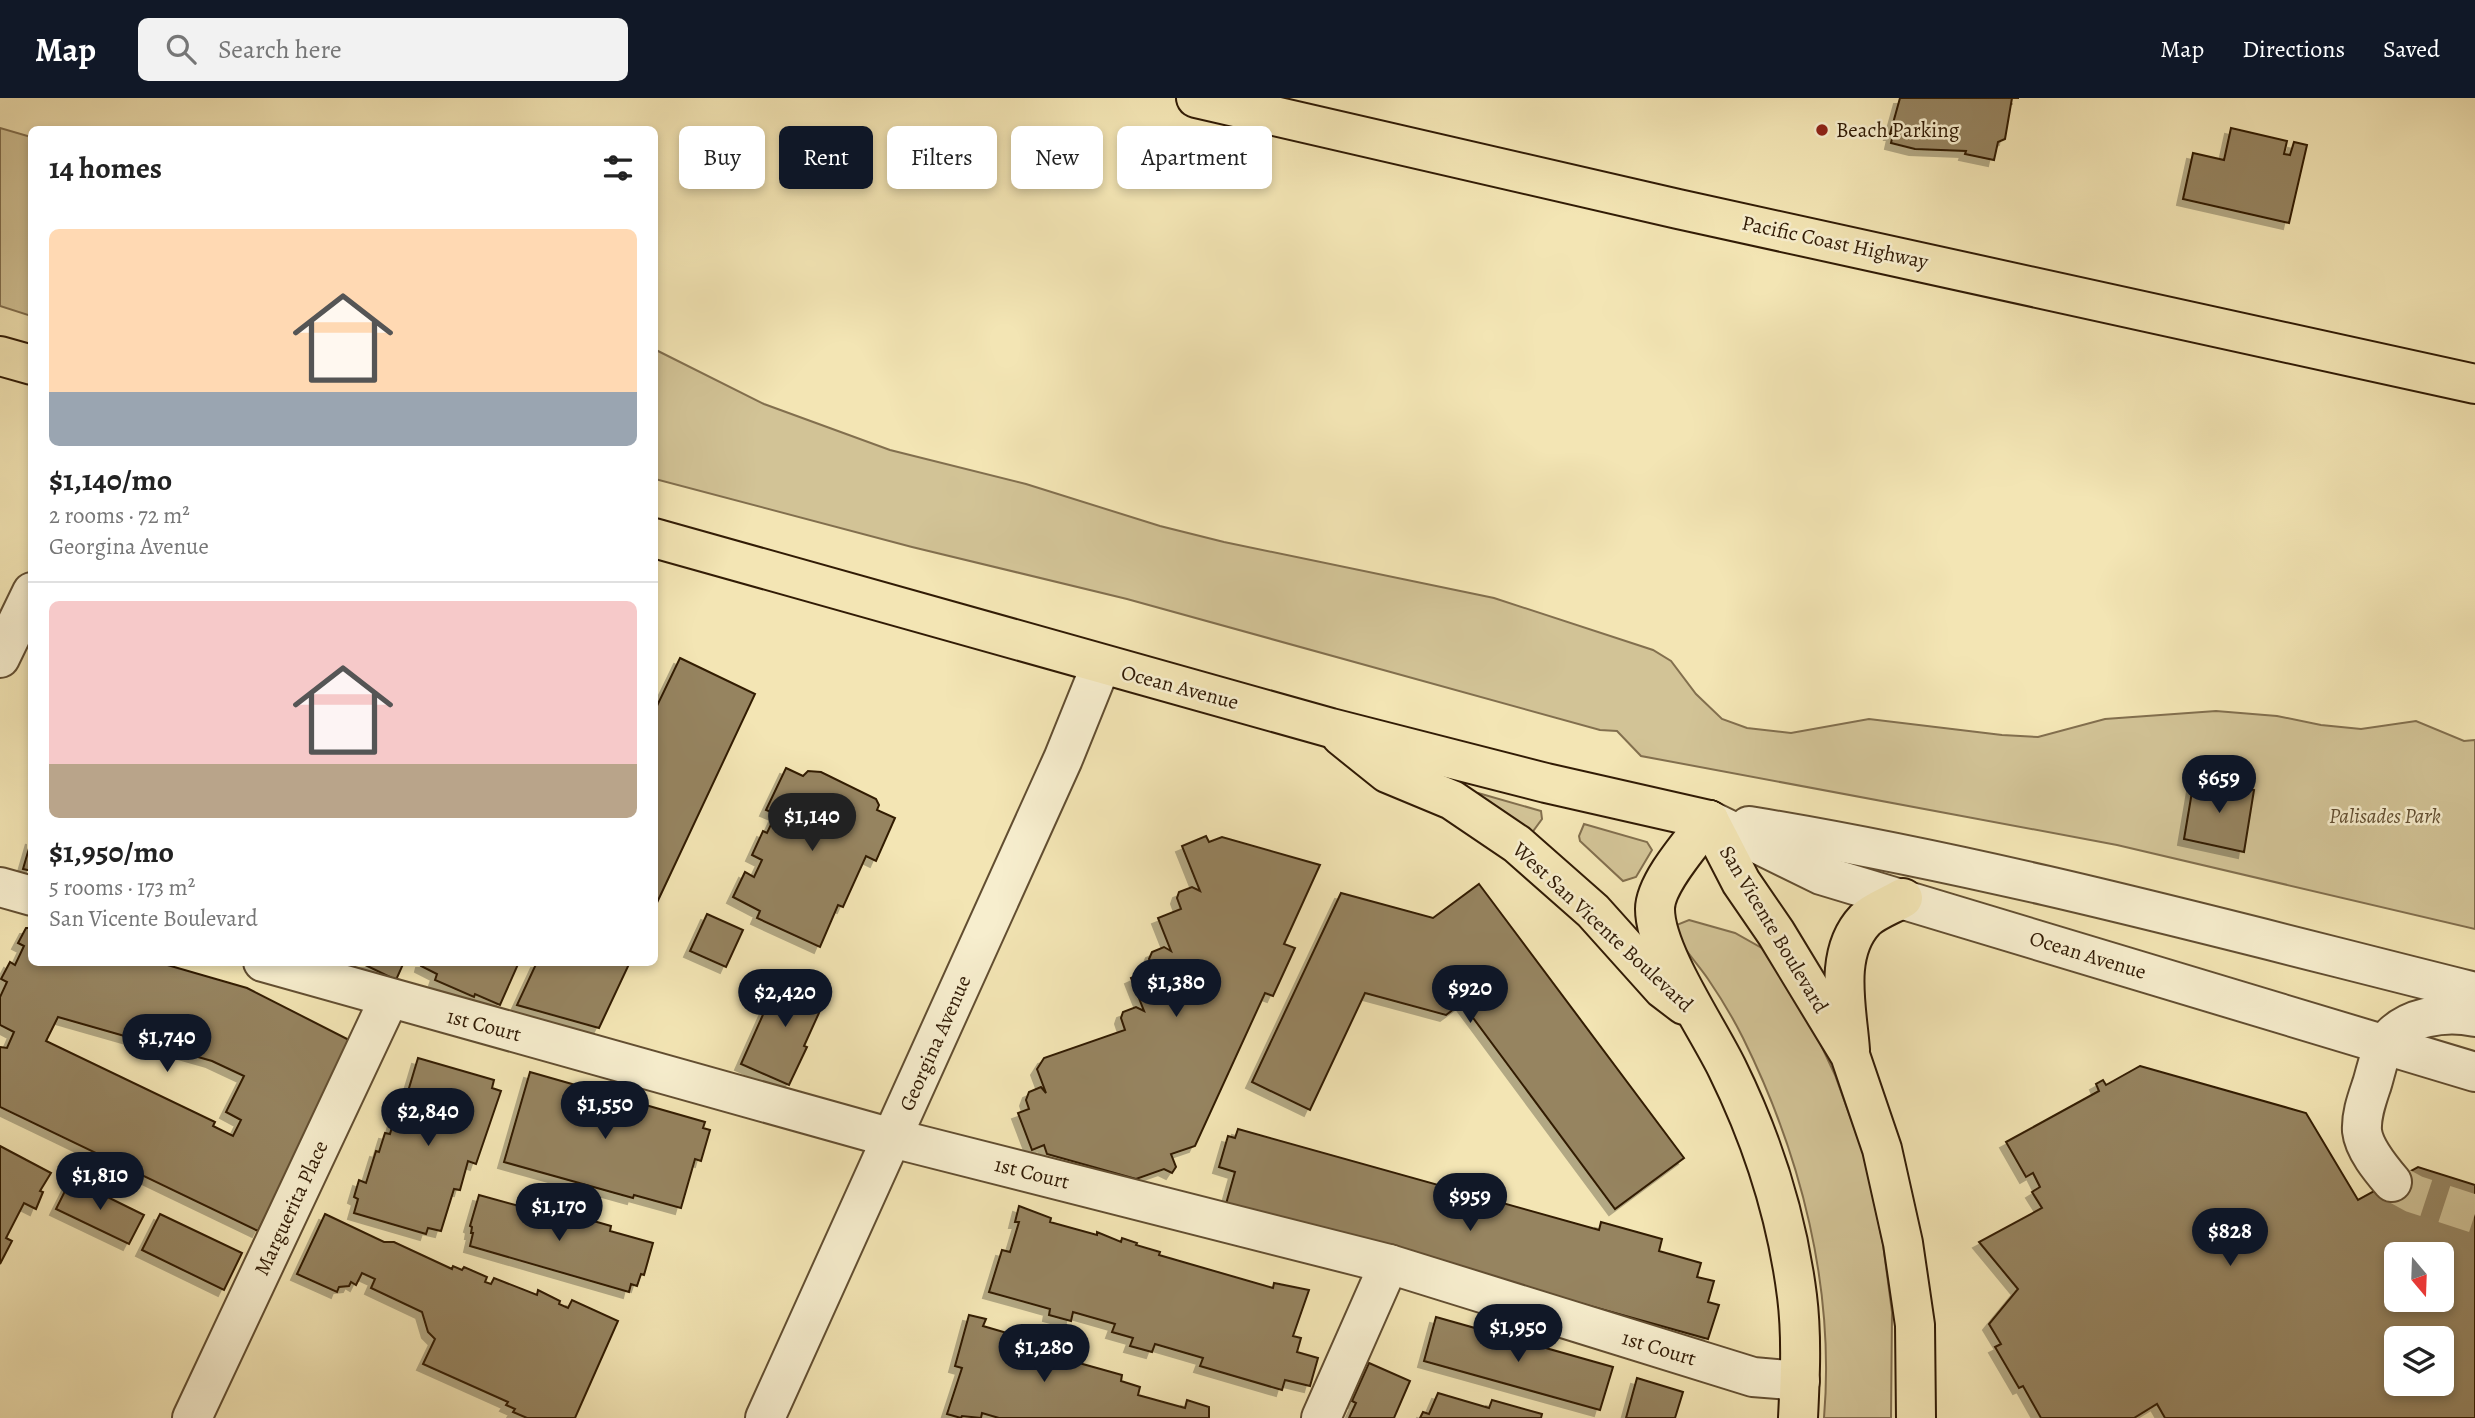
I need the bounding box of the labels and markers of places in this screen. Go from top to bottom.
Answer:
place label: Beach Parking [1836,116,1960,144]
marker: Beach Parking [1814,122,1830,138]
pin: $659 [2178,756,2260,815]
pin: $1,140 [755,794,869,853]
pin: $1,380 [1119,960,1233,1019]
pin: $920 [1429,965,1511,1025]
pin: $2,420 [728,970,842,1029]
pin: $1,740 [110,1014,224,1074]
pin: $1,550 [548,1082,662,1141]
pin: $2,840 [371,1088,485,1148]
pin: $1,810 [43,1152,157,1212]
pin: $959 [1429,1174,1511,1233]
pin: $1,170 [502,1184,616,1243]
pin: $828 [2189,1208,2271,1268]
pin: $1,950 [1461,1304,1575,1364]
pin: $1,280 [987,1324,1101,1384]

